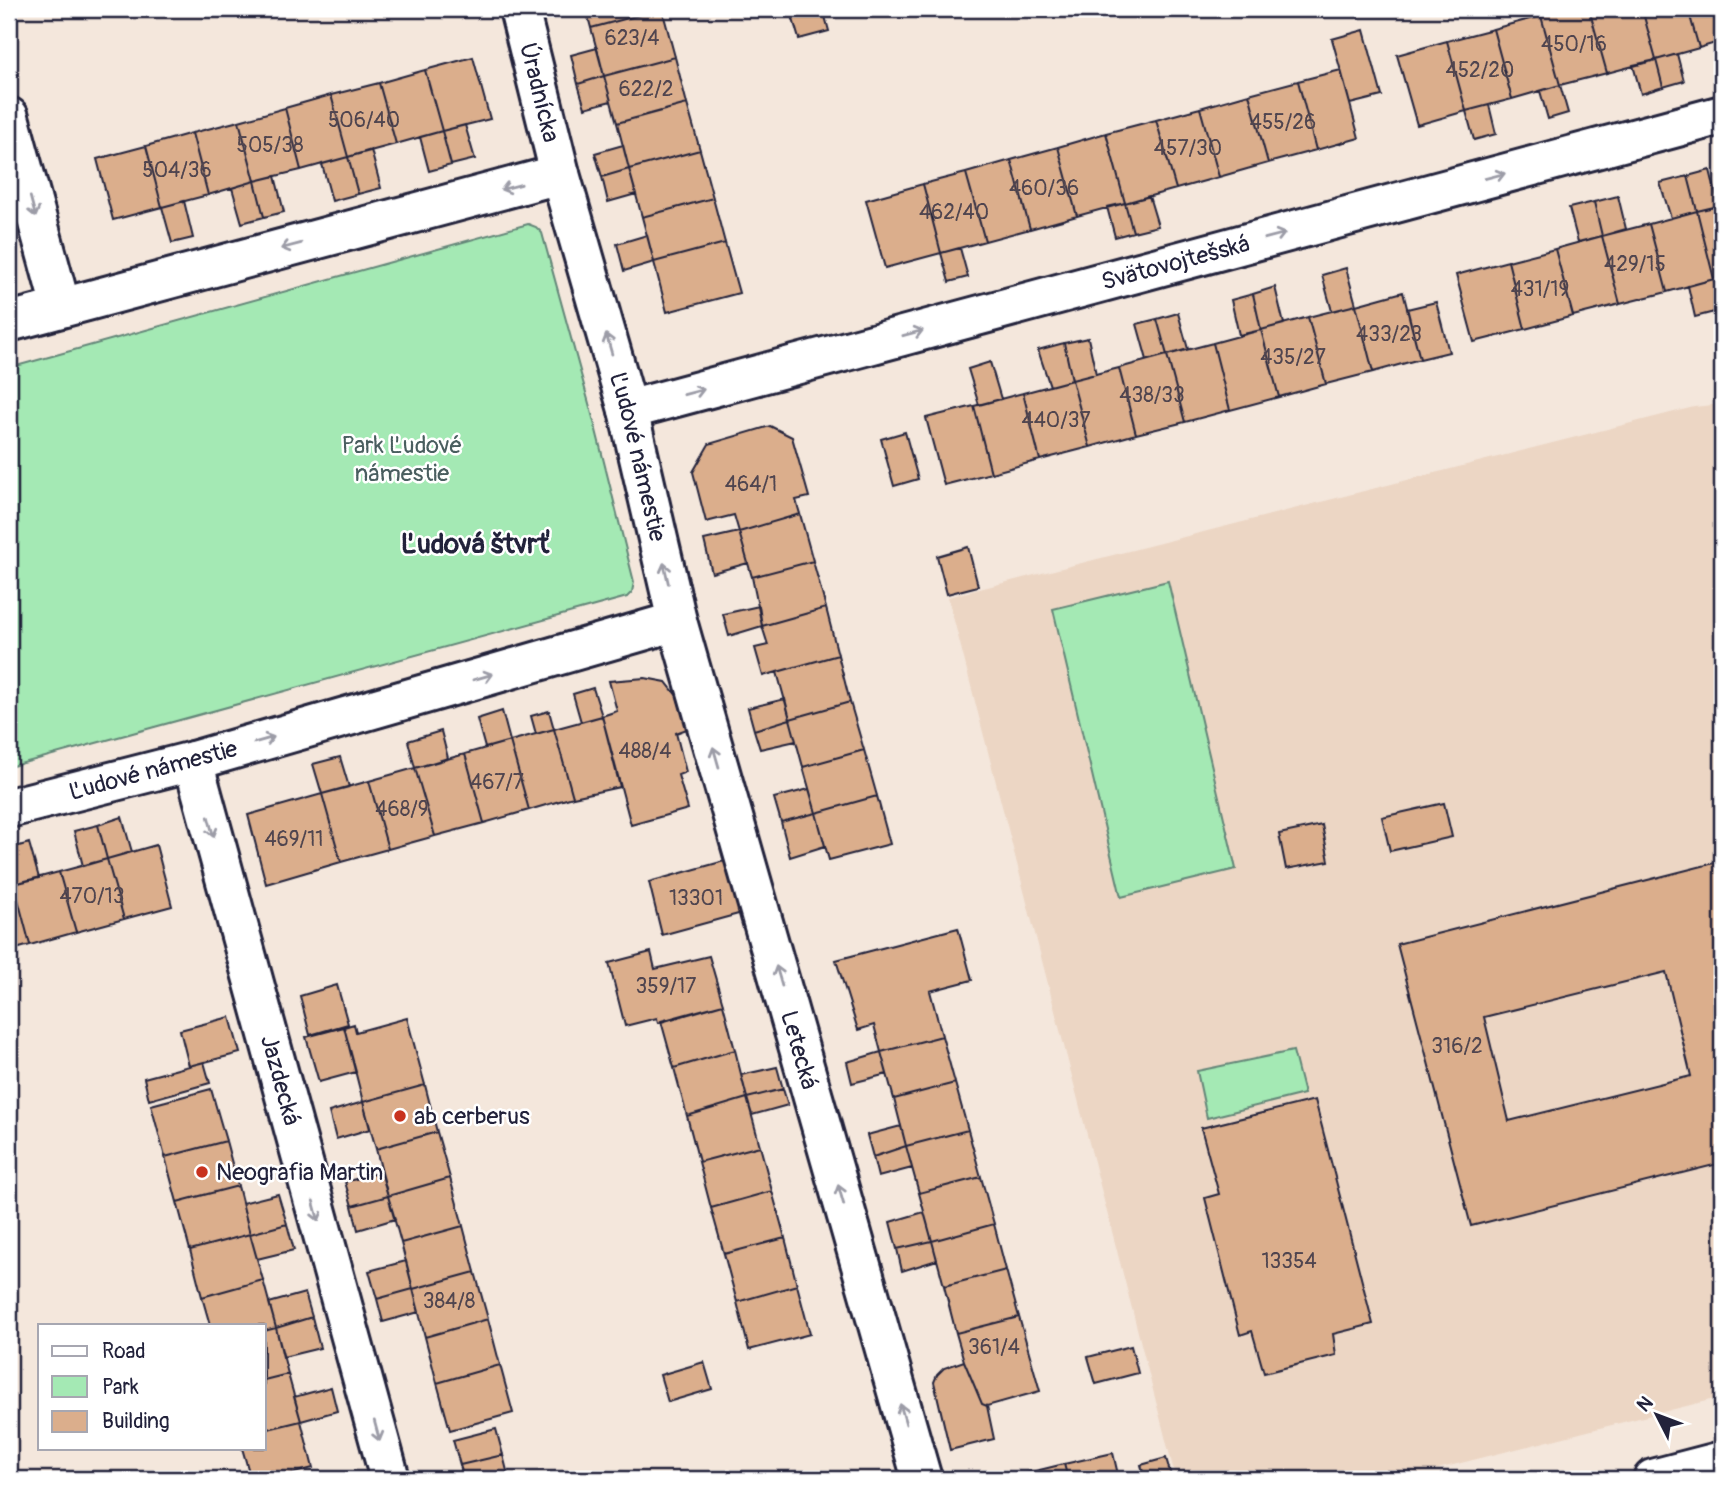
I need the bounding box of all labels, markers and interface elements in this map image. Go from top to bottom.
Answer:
house number: 623/4 [605,25,659,52]
house number: 450/16 [1541,31,1607,58]
street label: Úradnícka [513,40,566,145]
house number: 452/20 [1446,57,1514,84]
house number: 622/2 [619,76,673,103]
house number: 506/40 [328,107,400,134]
house number: 455/26 [1250,109,1316,136]
house number: 505/38 [237,132,303,159]
house number: 457/30 [1154,135,1222,162]
house number: 504/36 [142,157,212,184]
one-way arrow [1483,169,1505,182]
house number: 460/36 [1009,175,1079,202]
one-way arrow [500,181,523,194]
one-way arrow [27,195,40,217]
house number: 462/40 [919,199,989,226]
one-way arrow [1264,228,1286,241]
street label: Svätovojtešská [1098,229,1253,297]
one-way arrow [280,240,303,253]
house number: 429/15 [1604,251,1666,278]
house number: 431/19 [1511,276,1569,303]
house number: 433/23 [1356,321,1422,348]
one-way arrow [902,326,924,339]
one-way arrow [601,334,614,356]
house number: 435/27 [1260,344,1326,371]
street label: Ľudové námestie [603,369,672,545]
house number: 438/33 [1119,382,1185,409]
one-way arrow [682,385,705,398]
house number: 440/37 [1021,407,1091,434]
park label: Park Ľudové námestie [342,431,462,488]
house number: 464/1 [725,471,777,498]
district label: Ľudová štvrť [401,527,551,562]
one-way arrow [659,562,672,585]
one-way arrow [471,670,493,683]
one-way arrow [253,733,275,746]
street label: Ľudové námestie [66,734,241,807]
house number: 488/4 [618,738,672,765]
one-way arrow [709,746,722,768]
house number: 467/7 [470,769,524,796]
house number: 468/9 [375,796,429,823]
one-way arrow [205,815,218,837]
house number: 469/11 [264,826,324,853]
house number: 470/13 [59,883,125,910]
house number: 13301 [669,885,723,912]
one-way arrow [771,965,784,987]
house number: 359/17 [636,973,696,1000]
street label: Letecká [774,1007,824,1093]
street label: Jazdecká [254,1032,306,1129]
house number: 316/2 [1431,1033,1483,1060]
place label: ab cerberus [414,1102,530,1131]
marker: ab cerberus [392,1108,408,1124]
place label: Neografia Martin [216,1158,383,1187]
marker: Neografia Martin [194,1164,210,1180]
one-way arrow [834,1184,847,1207]
one-way arrow [311,1200,324,1222]
house number: 13354 [1261,1248,1317,1275]
house number: 384/8 [423,1288,475,1315]
legend [38,1324,266,1450]
house number: 361/4 [968,1334,1020,1361]
text: Road [102,1338,146,1365]
text: Park [102,1374,139,1401]
north arrow [1622,1380,1692,1450]
text: N [1632,1391,1658,1417]
one-way arrow [896,1403,909,1425]
text: Building [102,1408,169,1435]
one-way arrow [371,1420,384,1442]

